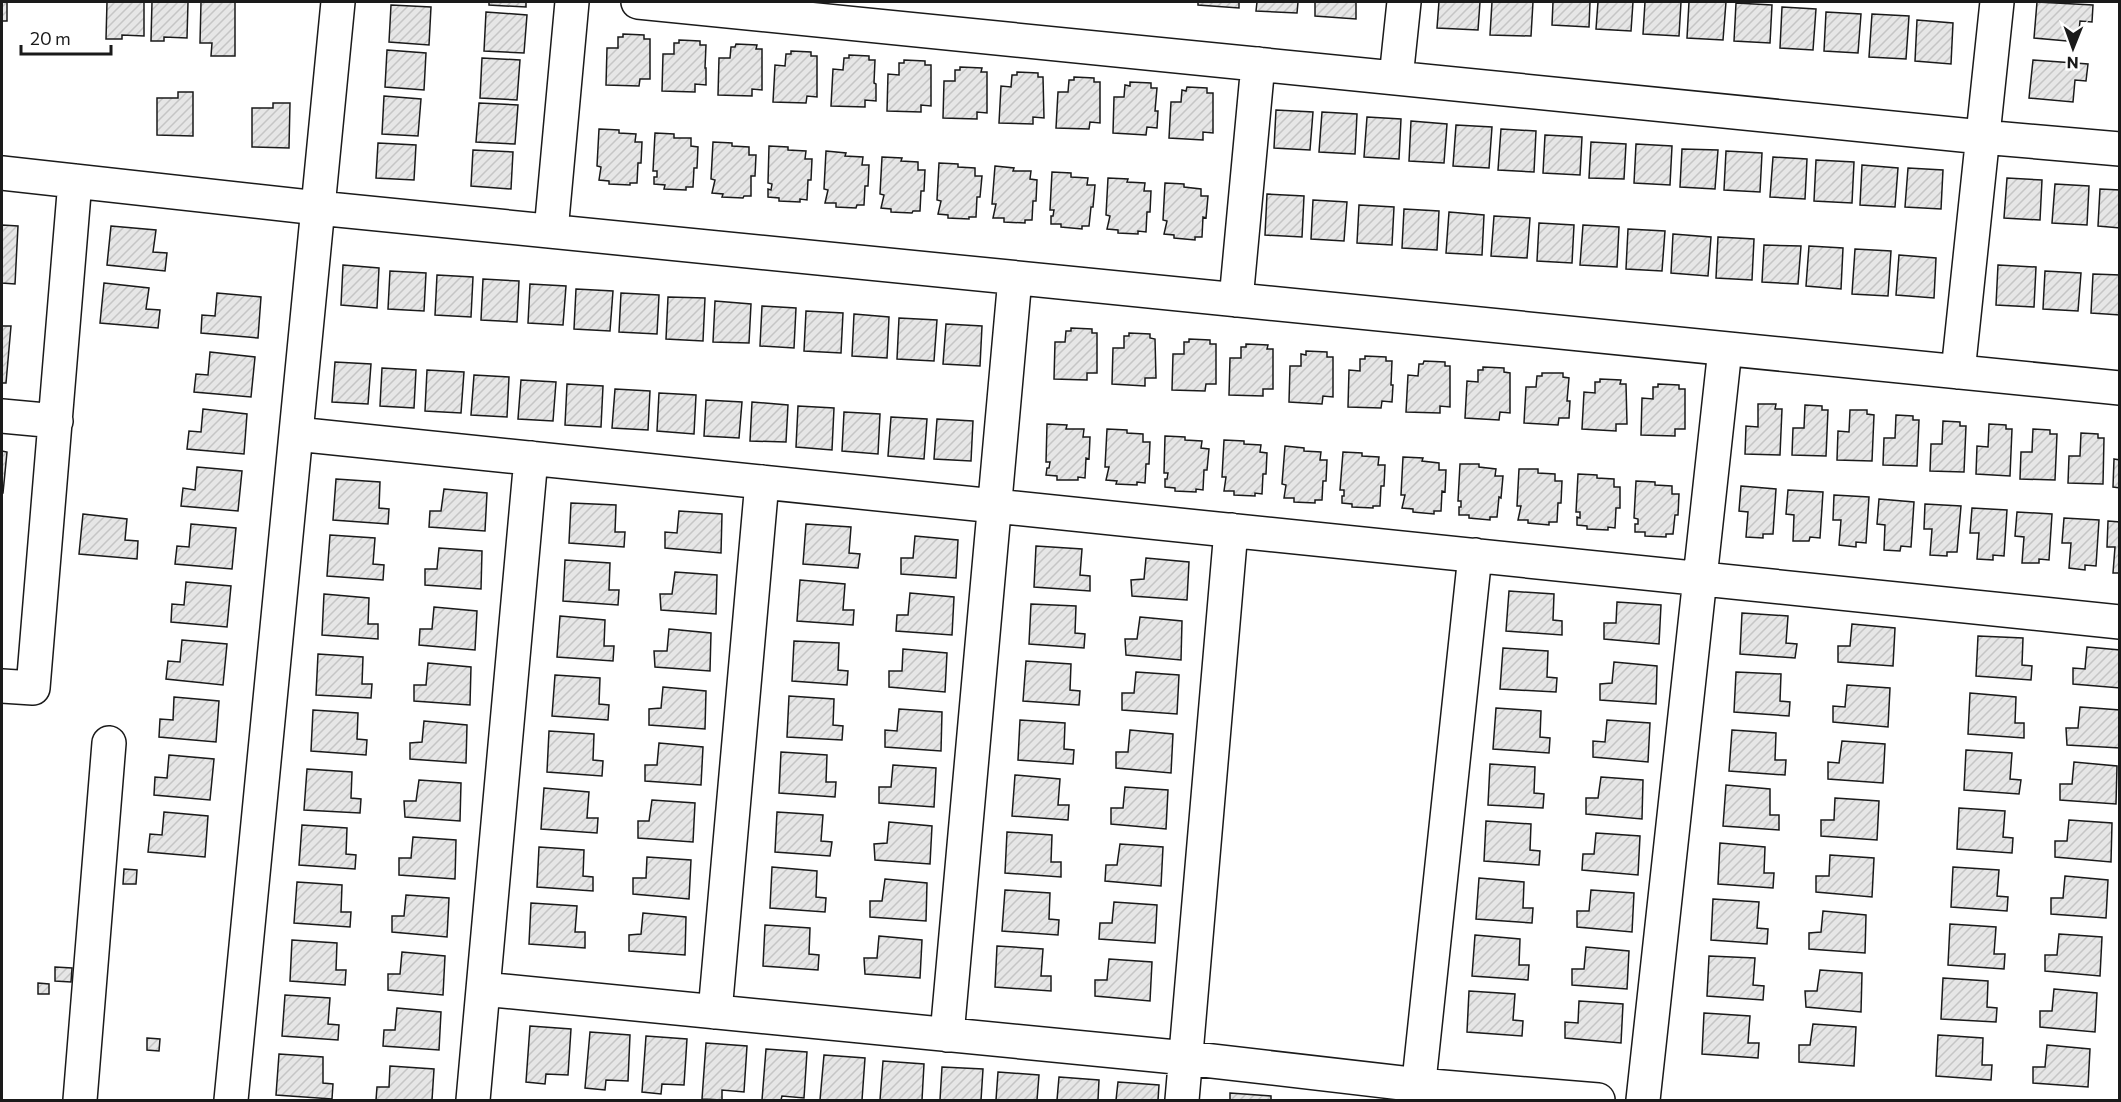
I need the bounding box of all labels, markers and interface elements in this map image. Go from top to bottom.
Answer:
scale bar [21,18,111,56]
north arrow [2043,18,2103,78]
text: 20 m [30,27,71,49]
text: N [2067,54,2079,73]

